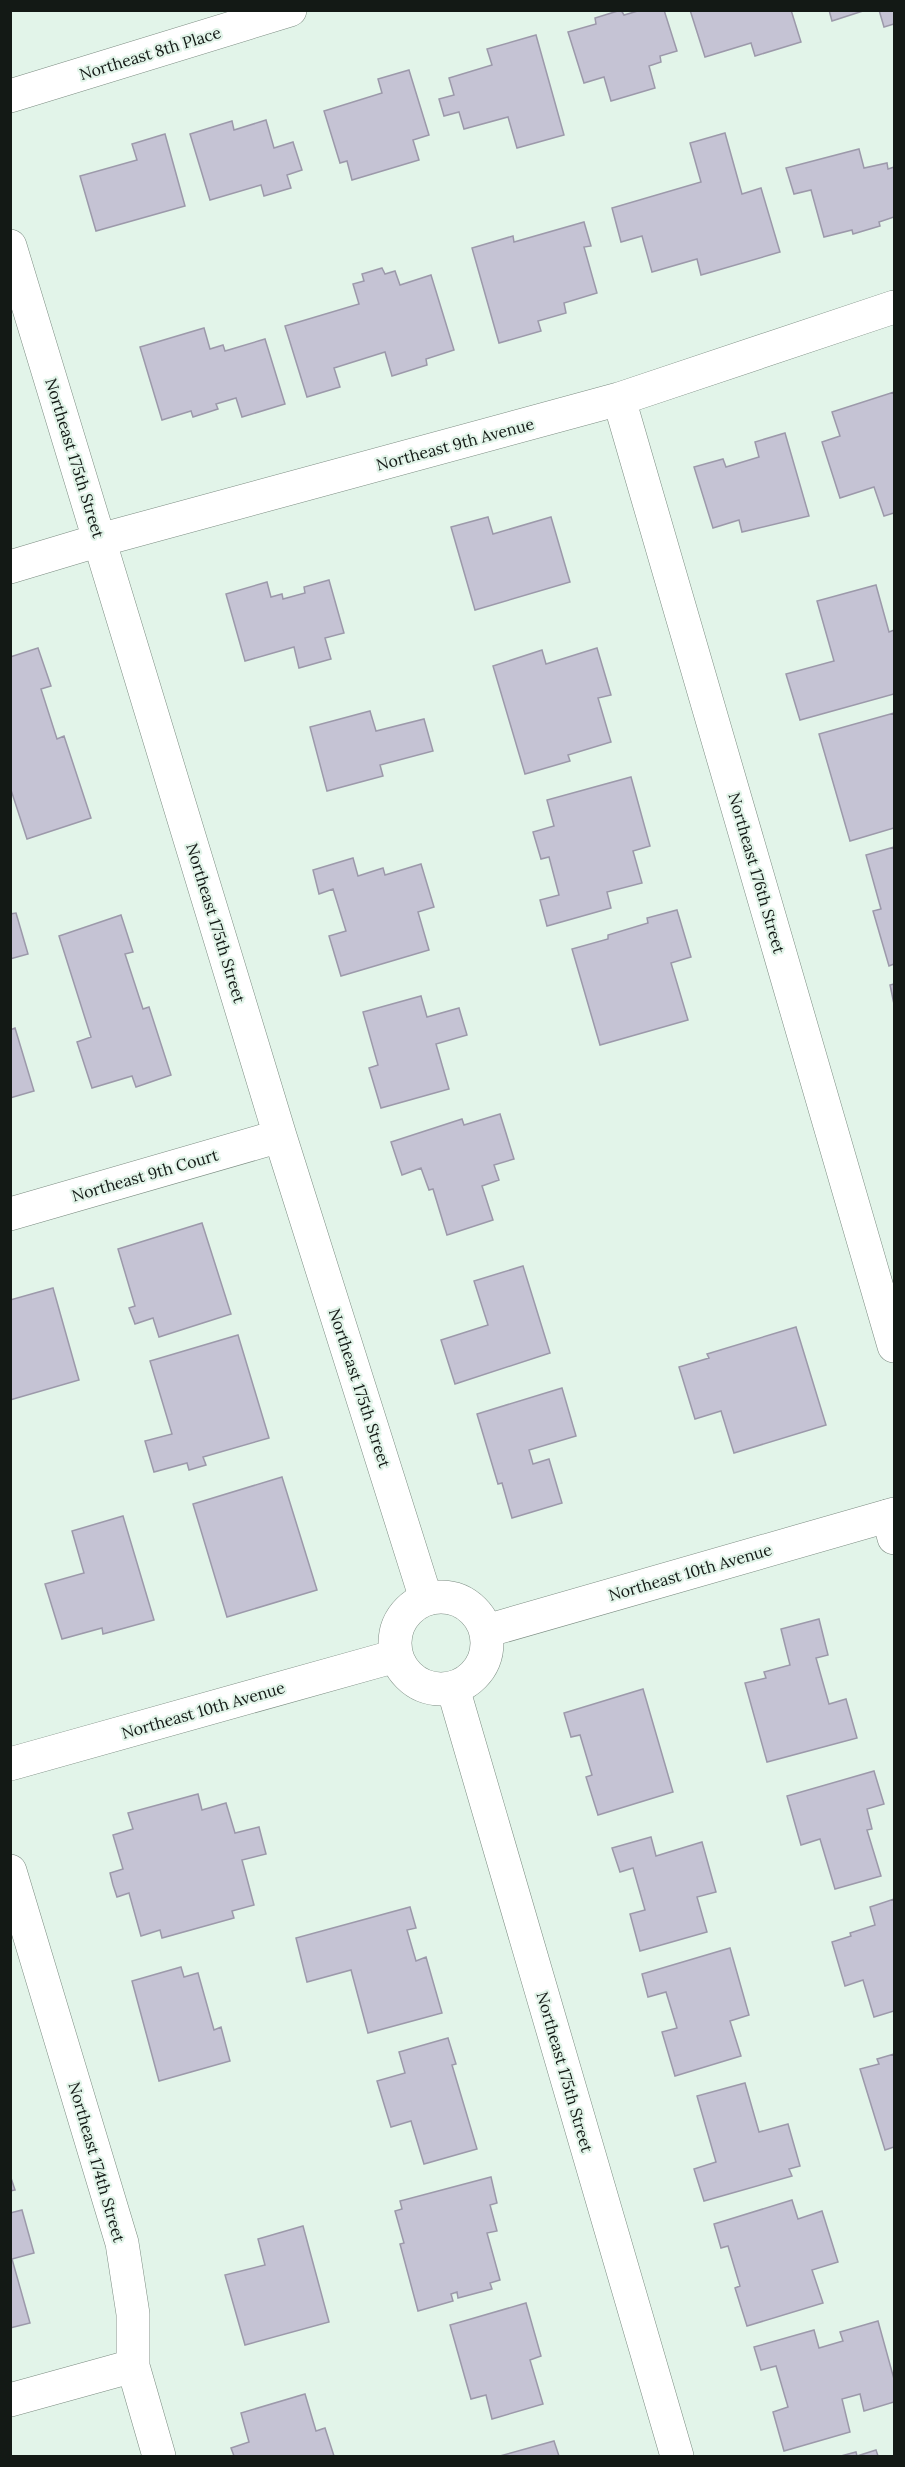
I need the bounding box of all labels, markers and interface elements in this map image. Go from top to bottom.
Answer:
street label: Northeast 8th Place [77,22,224,84]
street label: Northeast 175th Street [41,376,109,541]
street label: Northeast 9th Avenue [374,413,536,475]
street label: Northeast 176th Street [724,790,790,957]
street label: Northeast 175th Street [182,841,250,1006]
street label: Northeast 9th Court [69,1144,221,1205]
street label: Northeast 175th Street [325,1306,395,1471]
street label: Northeast 10th Avenue [606,1539,774,1605]
street label: Northeast 10th Avenue [119,1677,287,1743]
street label: Northeast 175th Street [532,1989,598,2155]
street label: Northeast 174th Street [65,2080,130,2245]

